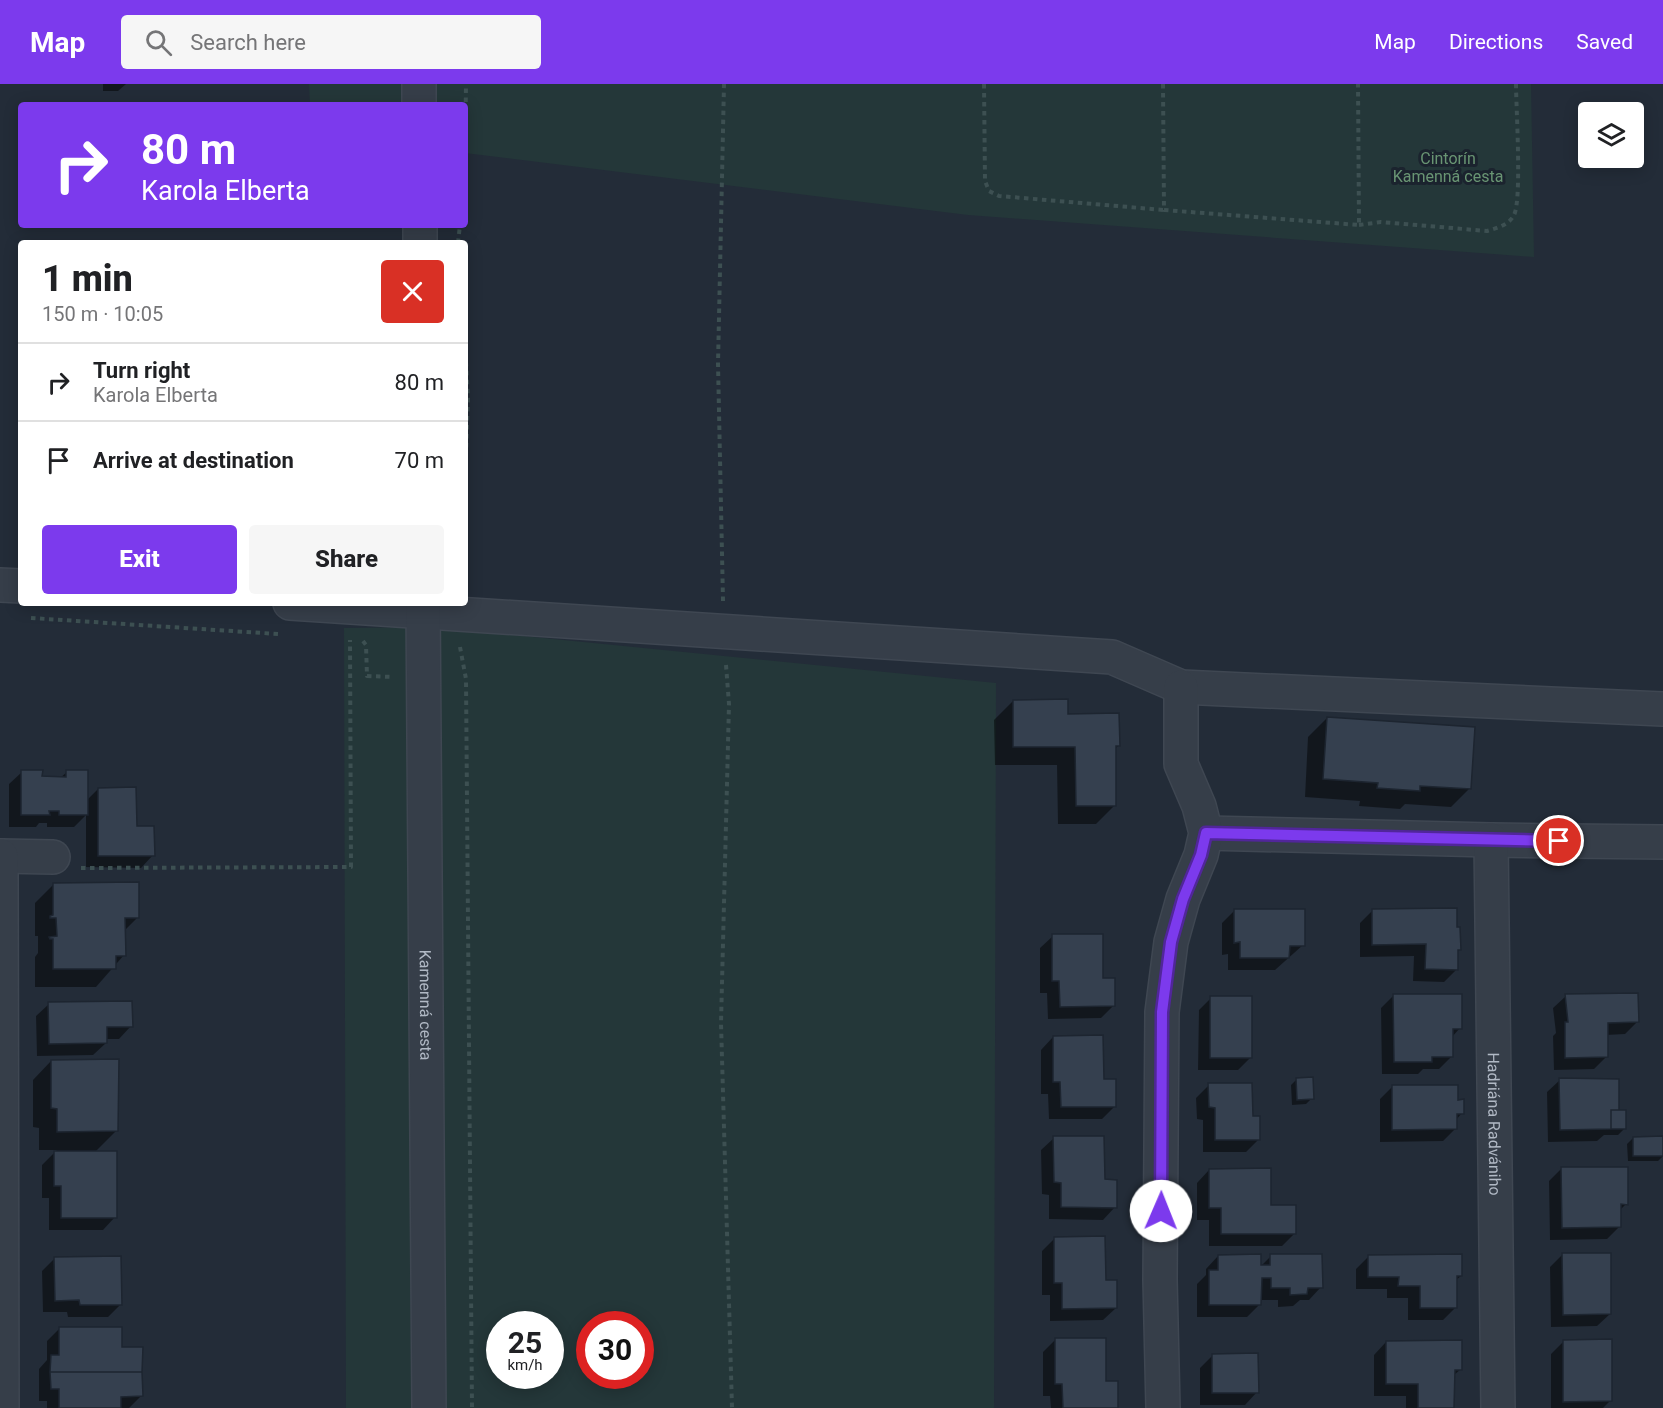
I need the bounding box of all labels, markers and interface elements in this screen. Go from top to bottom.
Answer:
search box [121,15,541,69]
text: Map [30,26,85,59]
icon: search [142,26,175,59]
text: Search here [190,30,306,55]
text: Map [1374,30,1416,54]
text: Directions [1449,30,1543,54]
text: Saved [1576,30,1633,54]
map controls [1578,102,1644,168]
button: layers [1578,102,1644,168]
text: 80 m [141,125,236,174]
icon: right [42,126,120,204]
park label: Cintorín Kamenná cesta [1393,149,1503,186]
text: Karola Elberta [141,175,310,207]
text: 1 min [42,258,133,300]
button: close [381,260,444,323]
text: 150 m · 10:05 [42,302,163,326]
text: Turn right [93,358,190,383]
icon: right [42,366,75,399]
text: 80 m [395,370,444,395]
text: Karola Elberta [93,383,218,407]
icon: arrive [42,444,75,477]
text: Arrive at destination [93,448,294,473]
text: 70 m [395,448,444,473]
button: Exit [42,525,237,594]
button: Share [249,525,444,594]
pin [1533,815,1584,866]
icon: arrive [1542,824,1575,857]
street label: Kamenná cesta [416,950,436,1060]
street label: Hadriána Radvániho [1484,1052,1505,1196]
position arrow [1129,1179,1193,1243]
speed limit sign: 30 [576,1311,654,1389]
text: 25 [508,1325,542,1360]
text: km/h [507,1356,543,1374]

